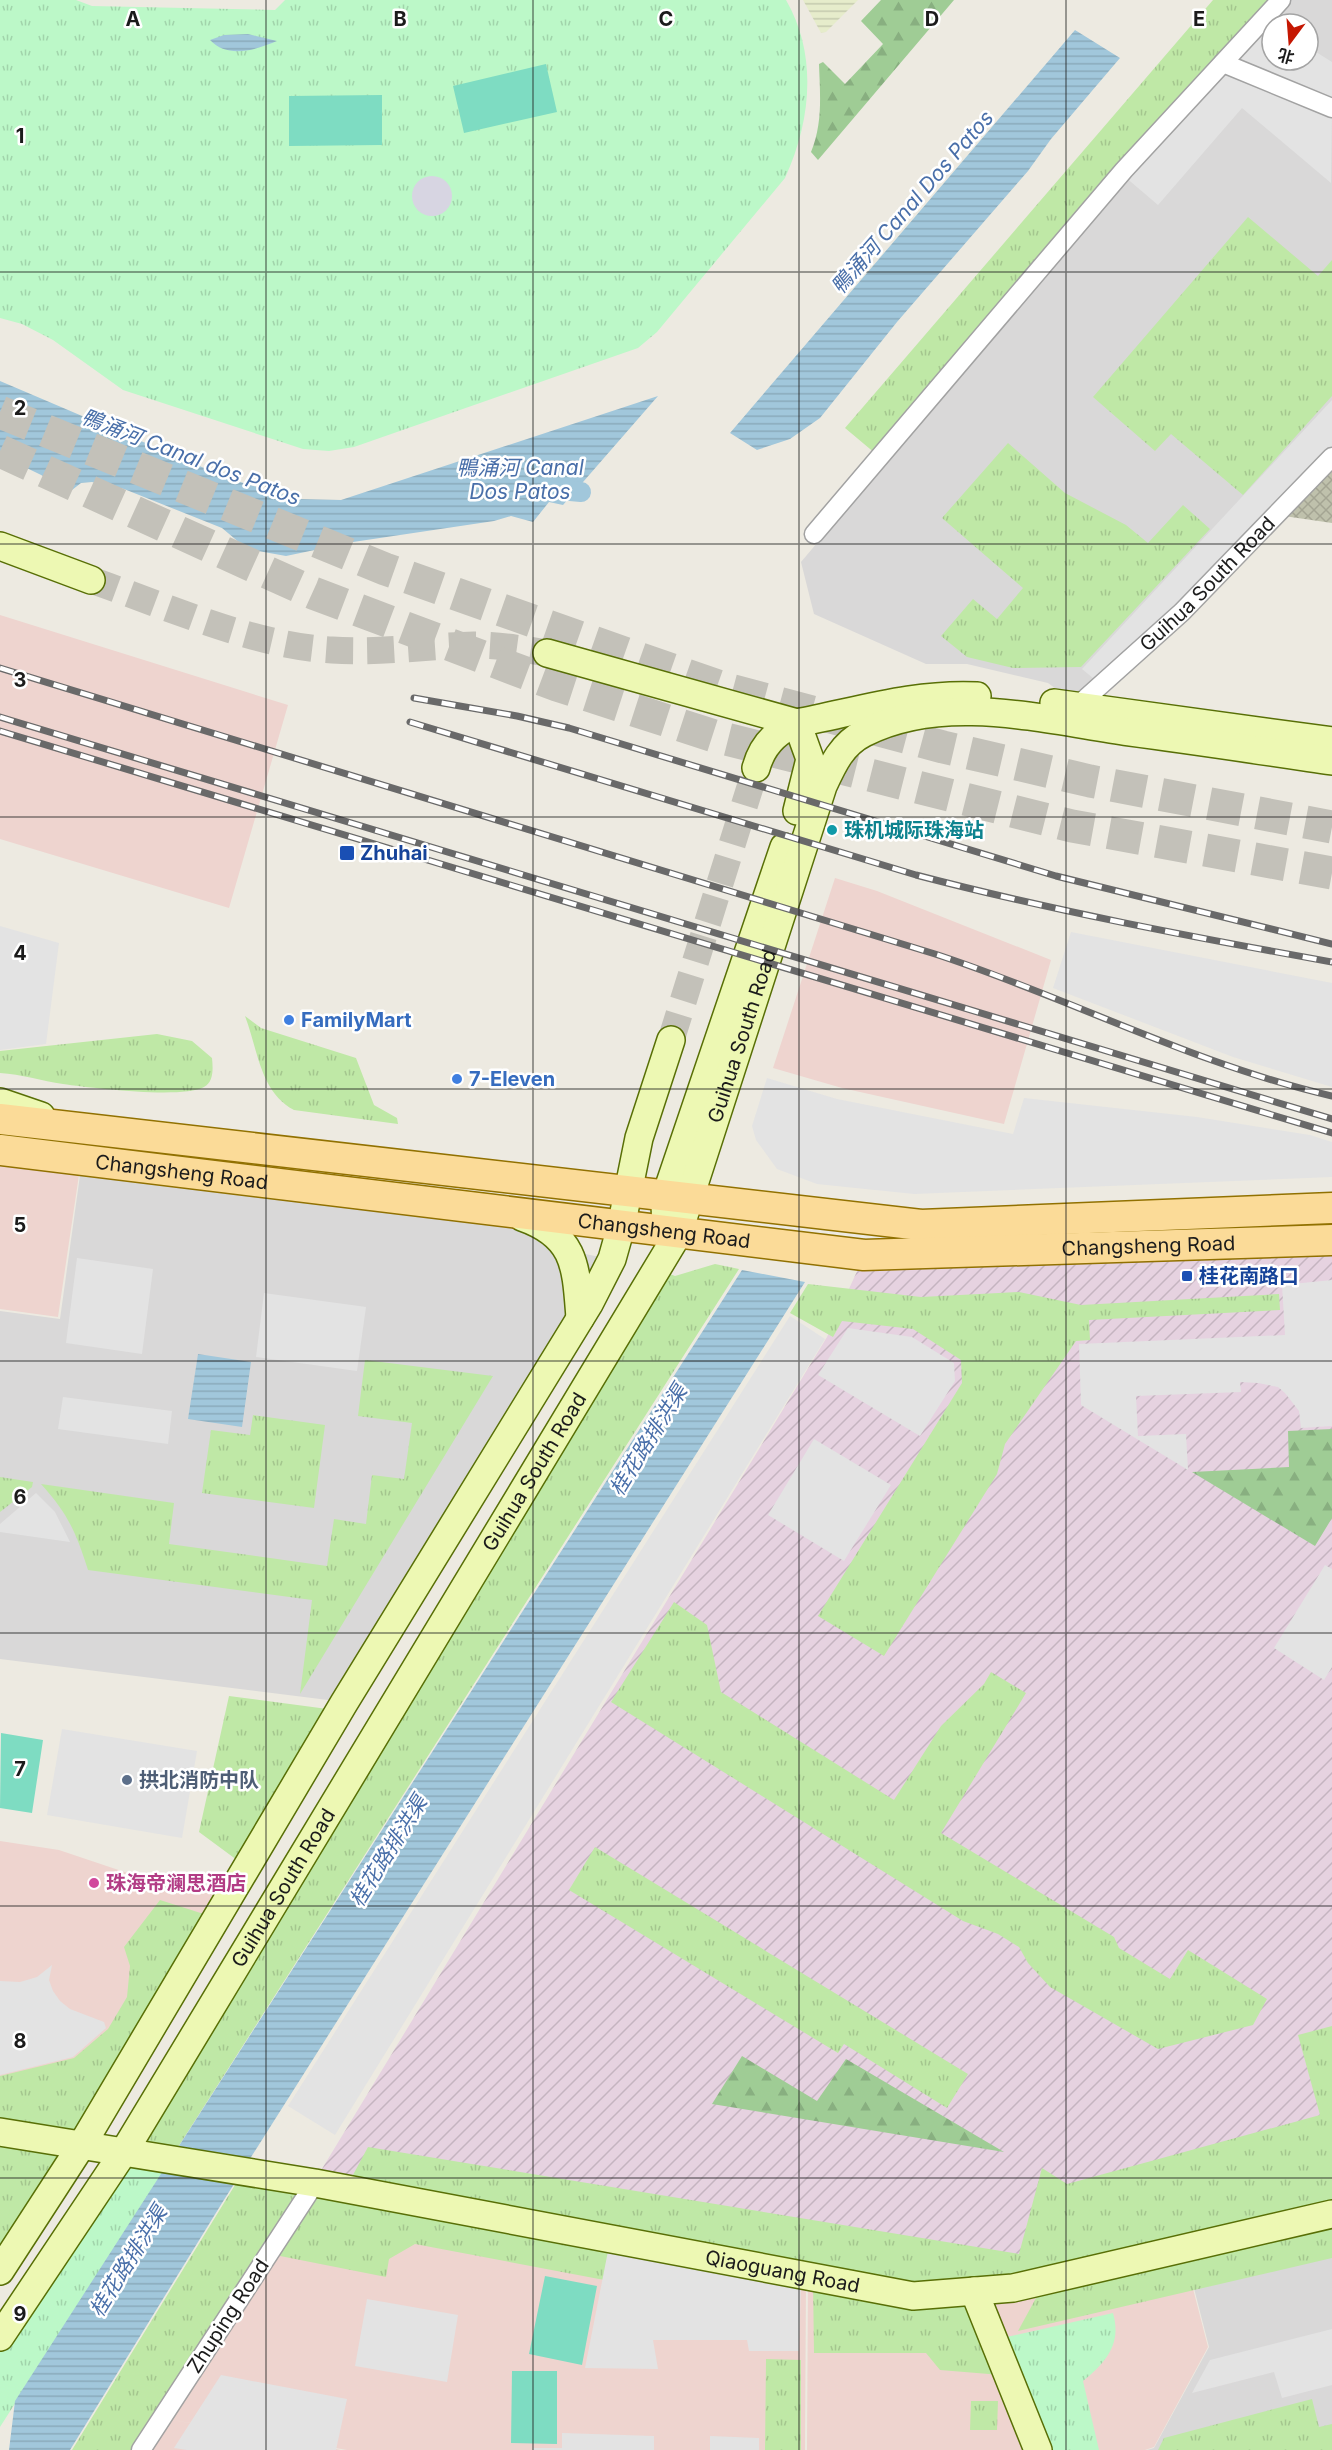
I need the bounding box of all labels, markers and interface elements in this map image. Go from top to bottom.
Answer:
text: A [126,7,141,31]
text: B [393,7,407,31]
text: C [659,7,673,31]
text: D [925,7,939,31]
text: E [1193,7,1205,31]
north arrow [1260,12,1320,72]
text: 北 [1275,45,1296,68]
water label: 鴨涌河 Canal Dos Patos [826,105,998,299]
text: 1 [16,124,24,148]
text: 2 [14,396,26,420]
water label: 鴨涌河 Canal dos Patos [78,404,304,510]
water label: 鴨涌河 Canal Dos Patos [456,455,585,504]
street label: Guihua South Road [1135,511,1280,656]
text: 3 [14,668,26,692]
place label: 珠机城际珠海站 [844,818,984,842]
marker: 珠机城际珠海站 [825,823,839,837]
place label: Zhuhai [360,841,428,865]
marker: Zhuhai [338,844,356,862]
text: 4 [13,941,27,965]
street label: Guihua South Road [703,946,781,1126]
place label: FamilyMart [301,1008,412,1032]
marker: FamilyMart [282,1013,296,1027]
place label: 7-Eleven [469,1067,555,1091]
marker: 7-Eleven [450,1072,464,1086]
street label: Changsheng Road [94,1150,269,1194]
street label: Changsheng Road [576,1208,752,1253]
text: 5 [14,1213,26,1237]
street label: Changsheng Road [1061,1231,1236,1261]
place label: 桂花南路口 [1199,1264,1299,1288]
marker: 桂花南路口 [1180,1269,1194,1283]
water label: 桂花路排洪渠 [604,1377,694,1500]
street label: Guihua South Road [477,1388,591,1556]
text: 6 [14,1485,27,1509]
text: 7 [14,1757,26,1781]
place label: 拱北消防中队 [139,1768,259,1792]
marker: 拱北消防中队 [120,1773,134,1787]
water label: 桂花路排洪渠 [344,1788,434,1911]
street label: Guihua South Road [226,1804,340,1972]
place label: 珠海帝澜思酒店 [106,1871,246,1895]
marker: 珠海帝澜思酒店 [87,1876,101,1890]
text: 8 [13,2029,27,2053]
water label: 桂花路排洪渠 [84,2198,174,2321]
street label: Qiaoguang Road [703,2245,862,2298]
street label: Zhuping Road [182,2254,274,2378]
text: 9 [14,2302,27,2326]

